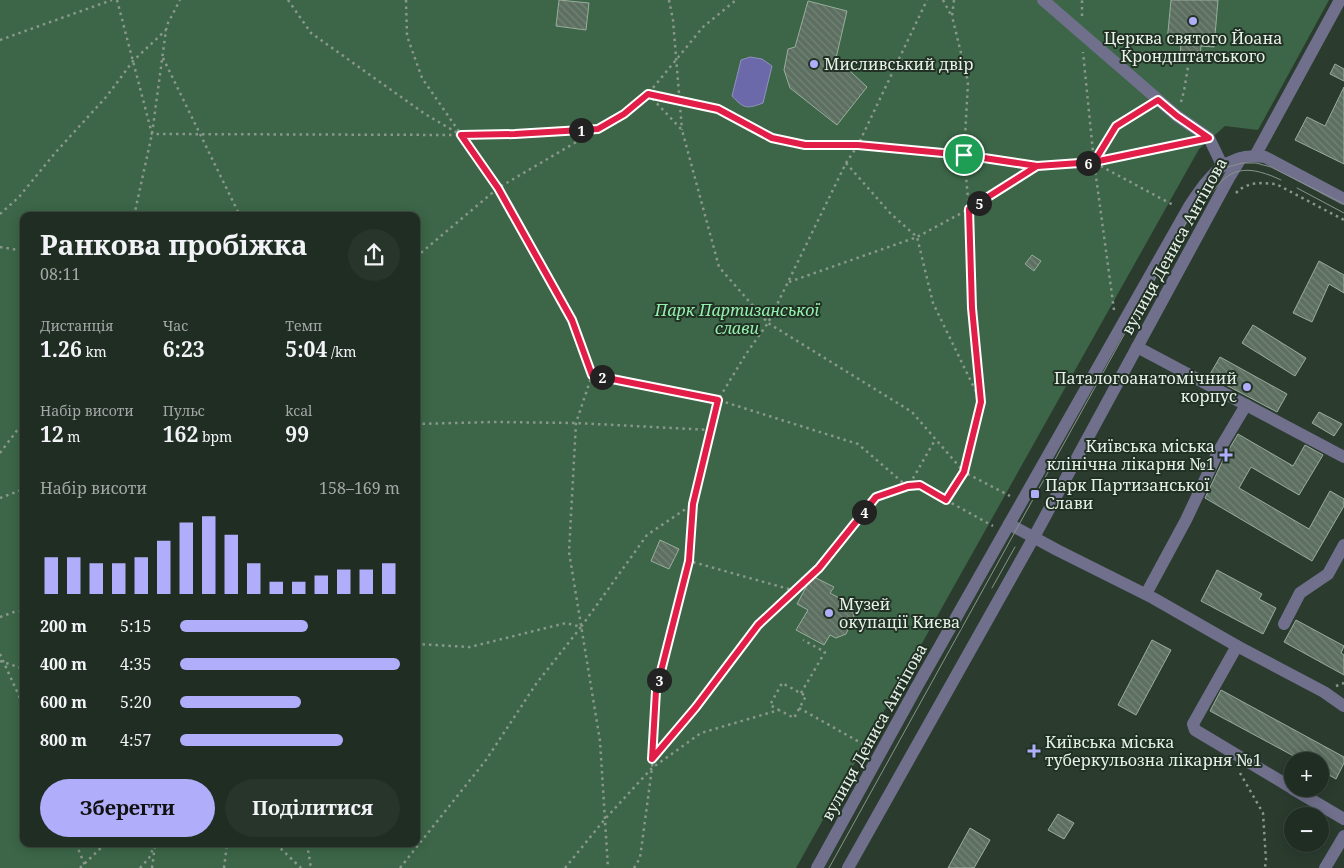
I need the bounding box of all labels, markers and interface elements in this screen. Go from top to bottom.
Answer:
marker: Церква святого Йоана Крондштатського [1187,15,1199,27]
place label: Церква святого Йоана Крондштатського [1104,27,1282,67]
place label: Мисливський двір [824,53,974,75]
marker: Мисливський двір [808,58,820,70]
pin: 1 [568,118,594,142]
text: 1 [578,121,585,140]
pin [943,134,985,176]
icon: arrive [950,141,978,169]
pin: 6 [1076,150,1100,176]
text: 6 [1085,154,1092,173]
street label: вулиця Дениса Антіпова [1116,154,1232,338]
pin: 5 [966,190,992,216]
text: 5 [976,194,983,213]
text: Ранкова пробіжка [40,225,308,263]
button: share [348,229,400,281]
text: 08:11 [40,263,80,285]
park label: Парк Партизанської слави [654,299,820,339]
text: Дистанція [40,316,114,335]
text: Час [163,316,188,335]
text: Темп [285,316,322,335]
text: 1.26 [40,335,82,363]
text: 6:23 [163,335,205,363]
text: 5:04 [285,335,327,363]
text: km [82,342,107,361]
text: /km [327,342,356,361]
pin: 2 [590,364,614,390]
place label: Паталогоанатомічний корпус [1054,367,1237,407]
text: 2 [599,368,606,387]
marker: Паталогоанатомічний корпус [1241,381,1253,393]
text: Набір висоти [40,401,134,420]
text: Пульс [163,401,205,420]
text: kcal [285,401,312,420]
text: 12 [40,420,64,448]
text: 162 [163,420,198,448]
text: 99 [285,420,309,448]
text: m [64,427,81,446]
text: bpm [198,427,232,446]
place label: Київська міська клінічна лікарня №1 [1046,435,1215,475]
marker: Київська міська клінічна лікарня №1 [1219,448,1233,462]
place label: Парк Партизанської Слави [1045,474,1210,514]
text: Набір висоти [40,477,147,499]
text: 158–169 m [319,477,400,499]
marker: Парк Партизанської Слави [1029,488,1041,500]
pin: 4 [852,500,876,524]
text: 4 [861,503,868,522]
place label: Музей окупації Києва [839,593,960,633]
marker: Музей окупації Києва [823,607,835,619]
text: 200 m [40,615,87,637]
text: 5:15 [120,615,151,637]
street label: вулиця Дениса Антіпова [816,640,932,824]
text: 400 m [40,653,87,675]
text: 4:35 [120,653,151,675]
pin: 3 [646,668,672,692]
text: 3 [656,671,663,690]
text: 600 m [40,691,87,713]
text: 5:20 [120,691,151,713]
text: 800 m [40,729,87,751]
text: 4:57 [120,729,151,751]
place label: Київська міська туберкульозна лікарня №1 [1045,731,1262,771]
marker: Київська міська туберкульозна лікарня №1 [1027,744,1041,758]
map controls [1284,752,1329,852]
button: + [1284,752,1329,797]
button: Зберегти [40,779,215,837]
button: Поділитися [225,779,400,837]
button: − [1284,807,1329,852]

